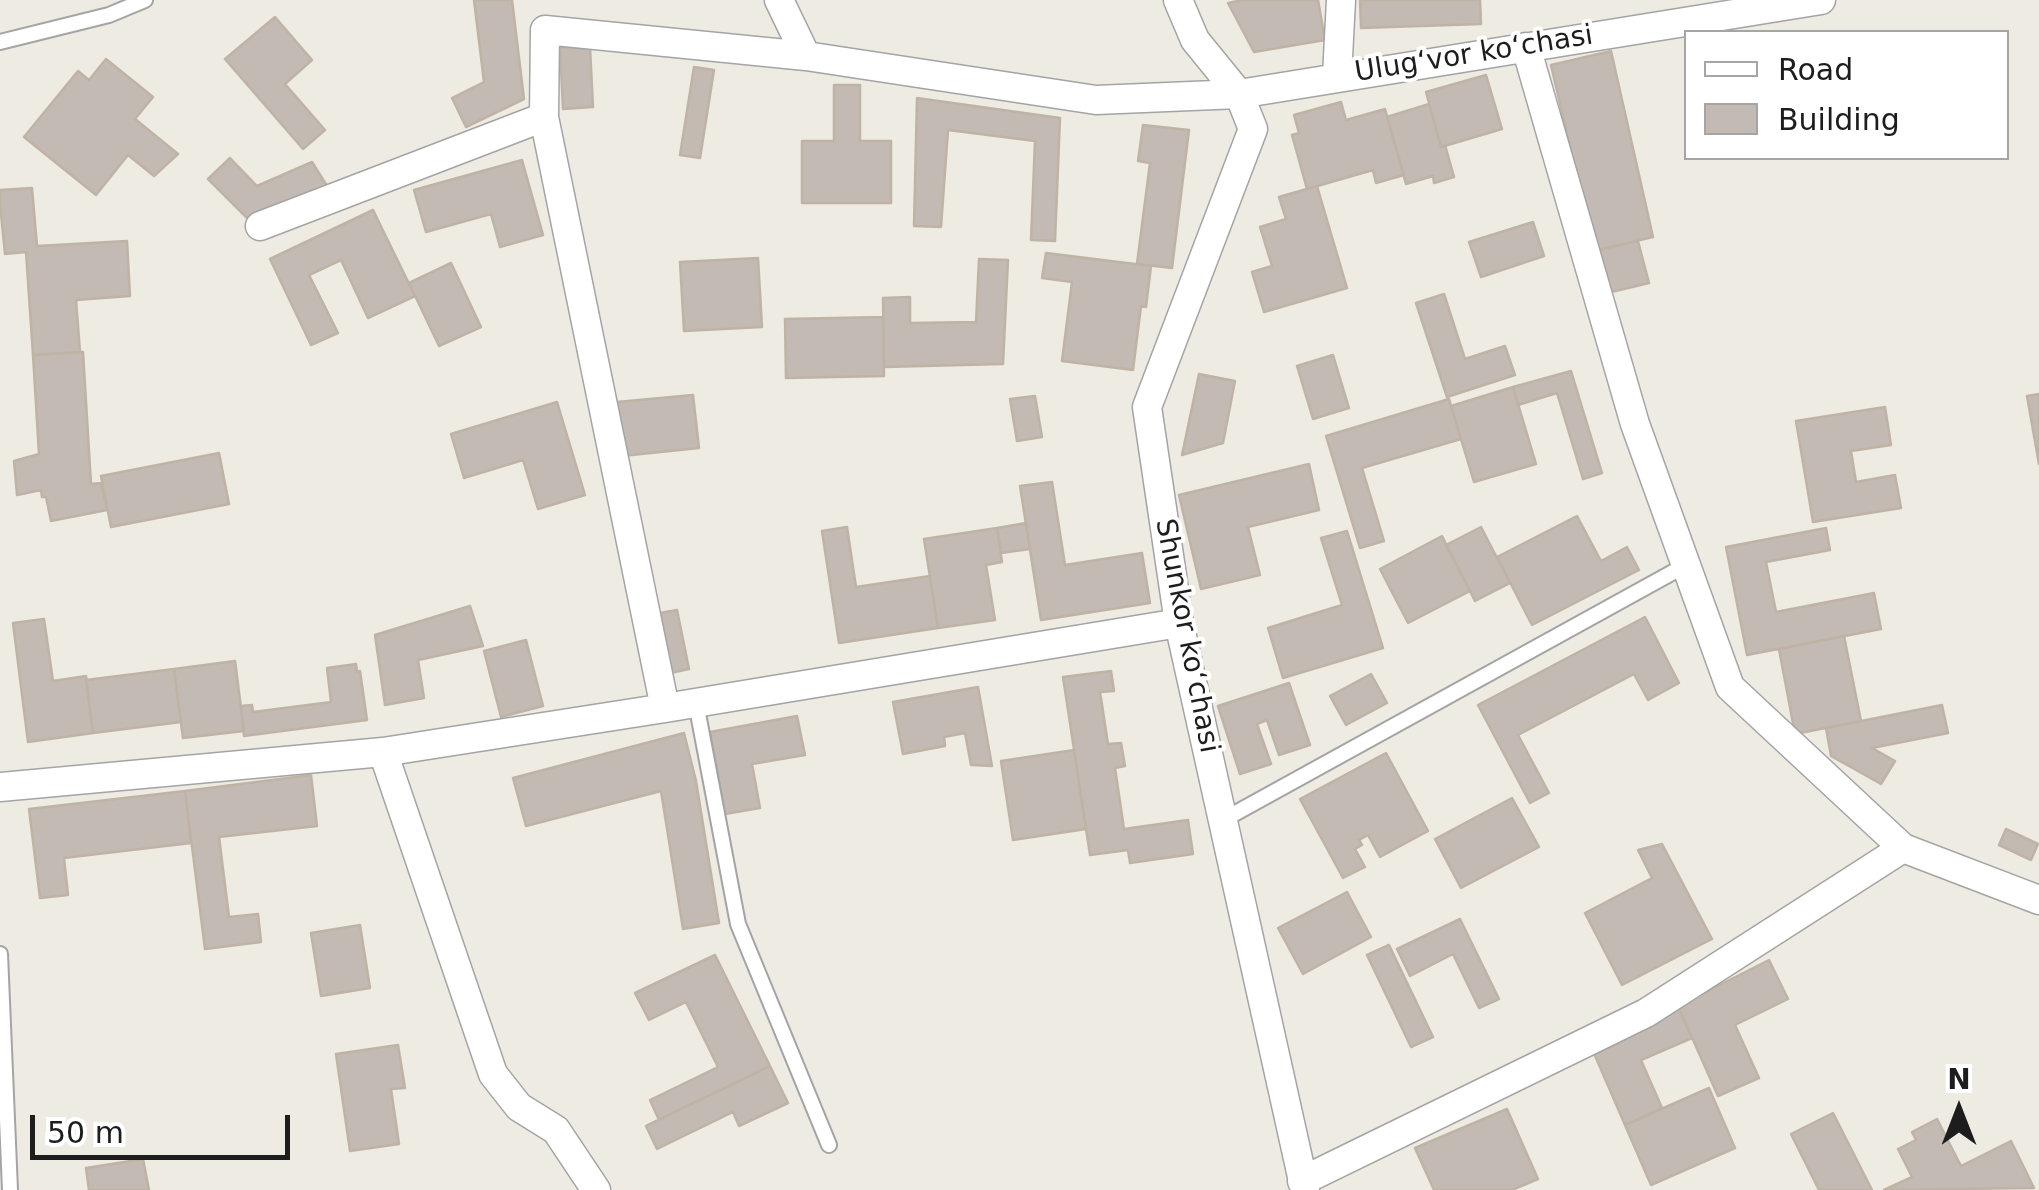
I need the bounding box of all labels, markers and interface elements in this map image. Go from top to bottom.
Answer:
street label: Ulugʻvor koʻchasi [1352,20,1596,90]
legend [1684,30,2009,160]
text: Road [1778,52,1853,87]
text: Building [1778,102,1900,137]
street label: Shunkor koʻchasi [1147,516,1225,756]
north arrow [1909,1060,2009,1160]
text: N [1947,1063,1971,1096]
scale bar [35,1095,295,1157]
text: 50 m [47,1115,124,1150]

